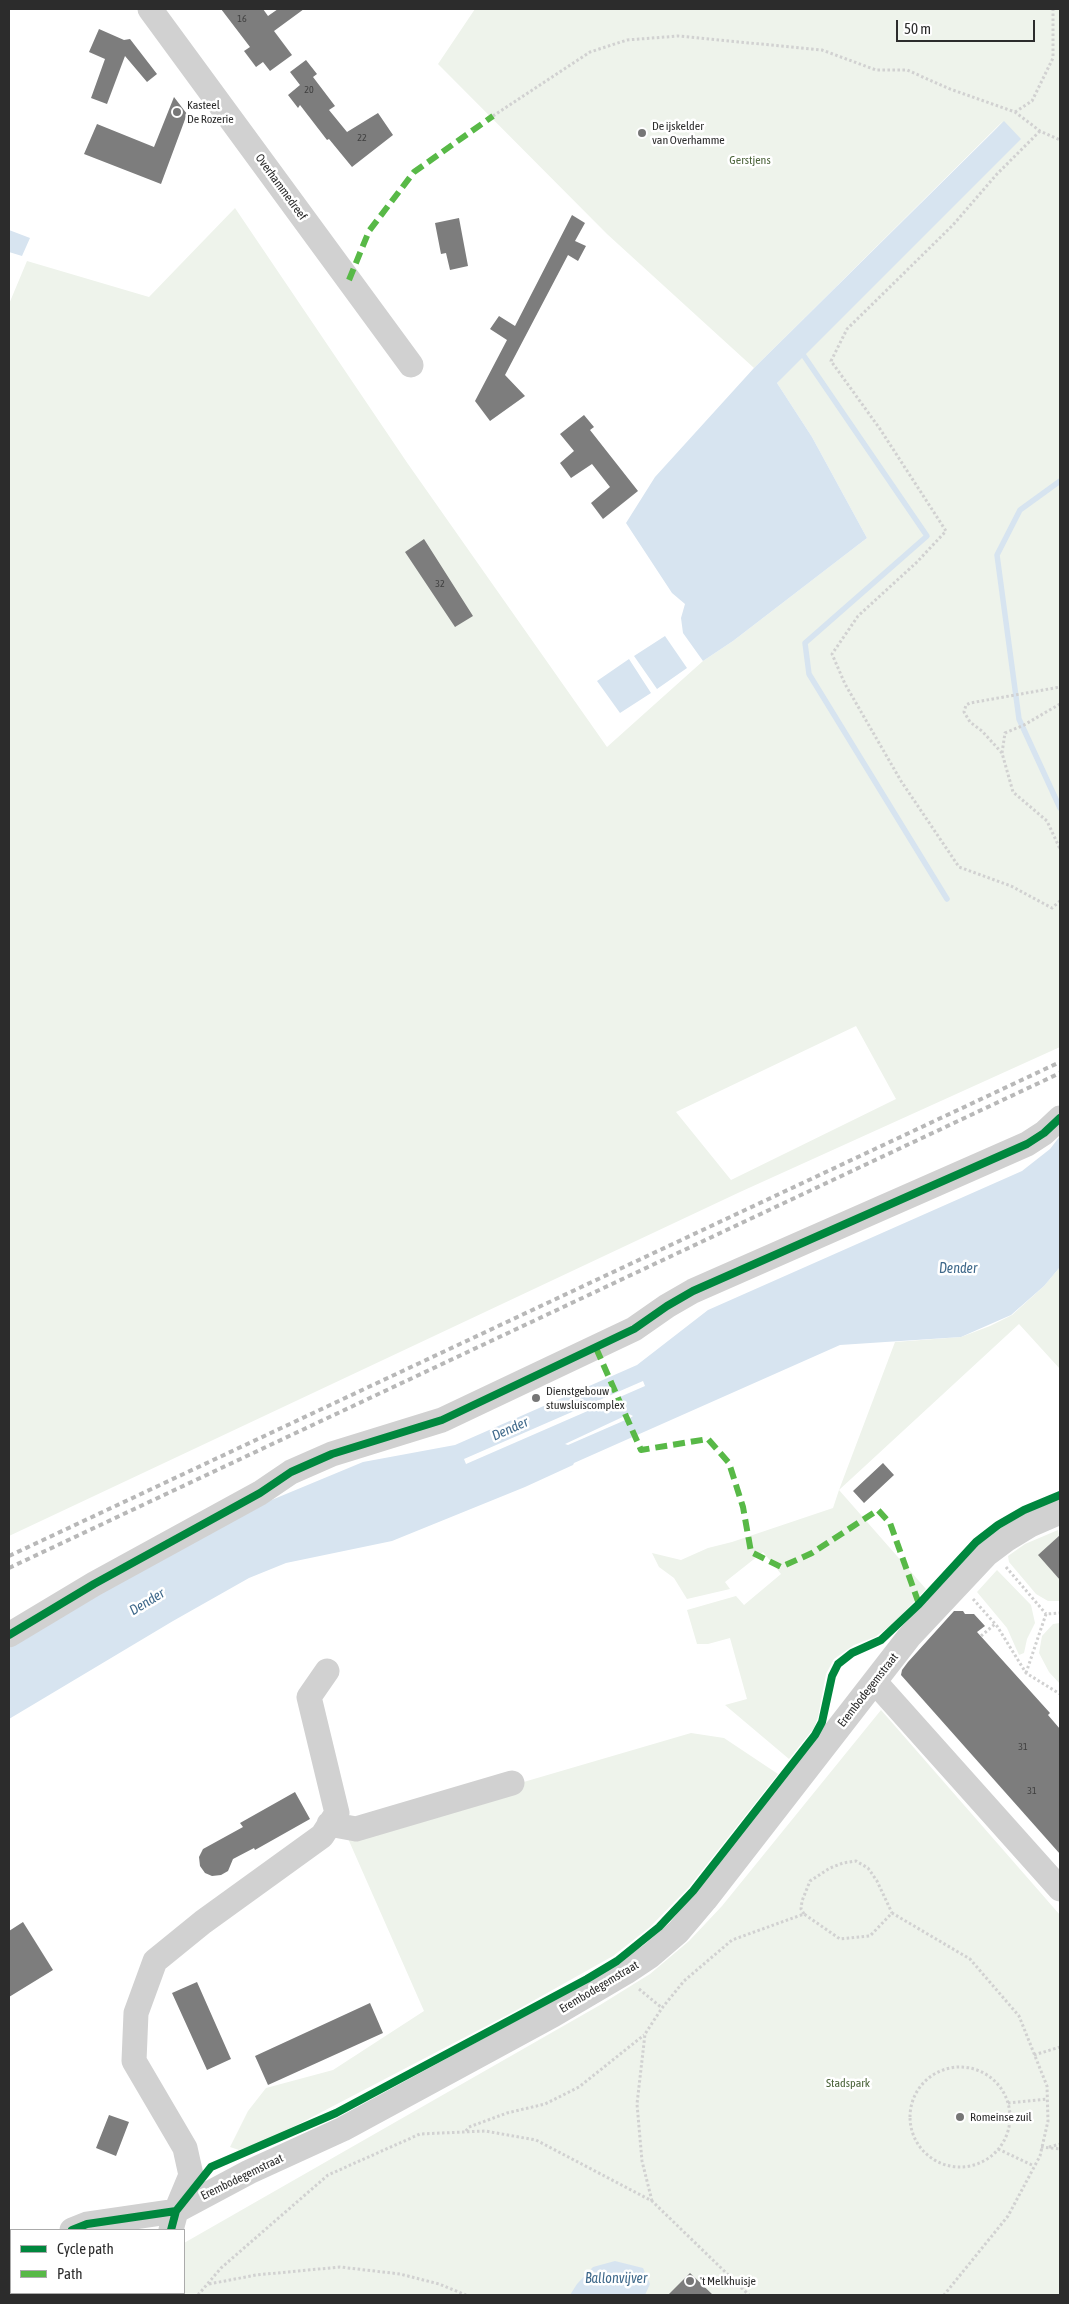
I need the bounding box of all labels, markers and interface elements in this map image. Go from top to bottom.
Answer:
scale bar [899,10,1038,42]
house number: 16 [237,13,247,25]
text: 50 m [904,20,931,37]
house number: 20 [304,84,314,96]
place label: Kasteel De Rozerie [187,98,234,126]
marker: Kasteel De Rozerie [171,106,183,118]
place label: De ijskelder van Overhamme [652,119,725,147]
marker: De ijskelder van Overhamme [636,127,648,139]
house number: 22 [357,132,367,144]
street label: Overhammedreef [252,151,310,223]
park label: Gerstjens [729,153,771,167]
house number: 32 [435,578,445,590]
water label: Dender [939,1261,977,1277]
place label: Dienstgebouw stuwsluiscomplex [546,1384,625,1412]
marker: Dienstgebouw stuwsluiscomplex [530,1392,542,1404]
water label: Dender [489,1414,531,1444]
water label: Dender [126,1585,168,1619]
street label: Erembodegemstraat [835,1650,901,1730]
house number: 31 [1018,1741,1028,1753]
house number: 31 [1027,1785,1037,1797]
street label: Erembodegemstraat [557,1958,641,2016]
park label: Stadspark [826,2076,870,2090]
place label: Romeinse zuil [970,2110,1032,2124]
marker: Romeinse zuil [954,2111,966,2123]
street label: Erembodegemstraat [198,2151,286,2203]
legend [10,2229,185,2294]
text: Cycle path [57,2240,114,2257]
text: Path [57,2265,83,2282]
water label: Ballonvijver [585,2271,647,2287]
place label: 't Melkhuisje [700,2274,756,2288]
marker: 't Melkhuisje [684,2275,696,2287]

